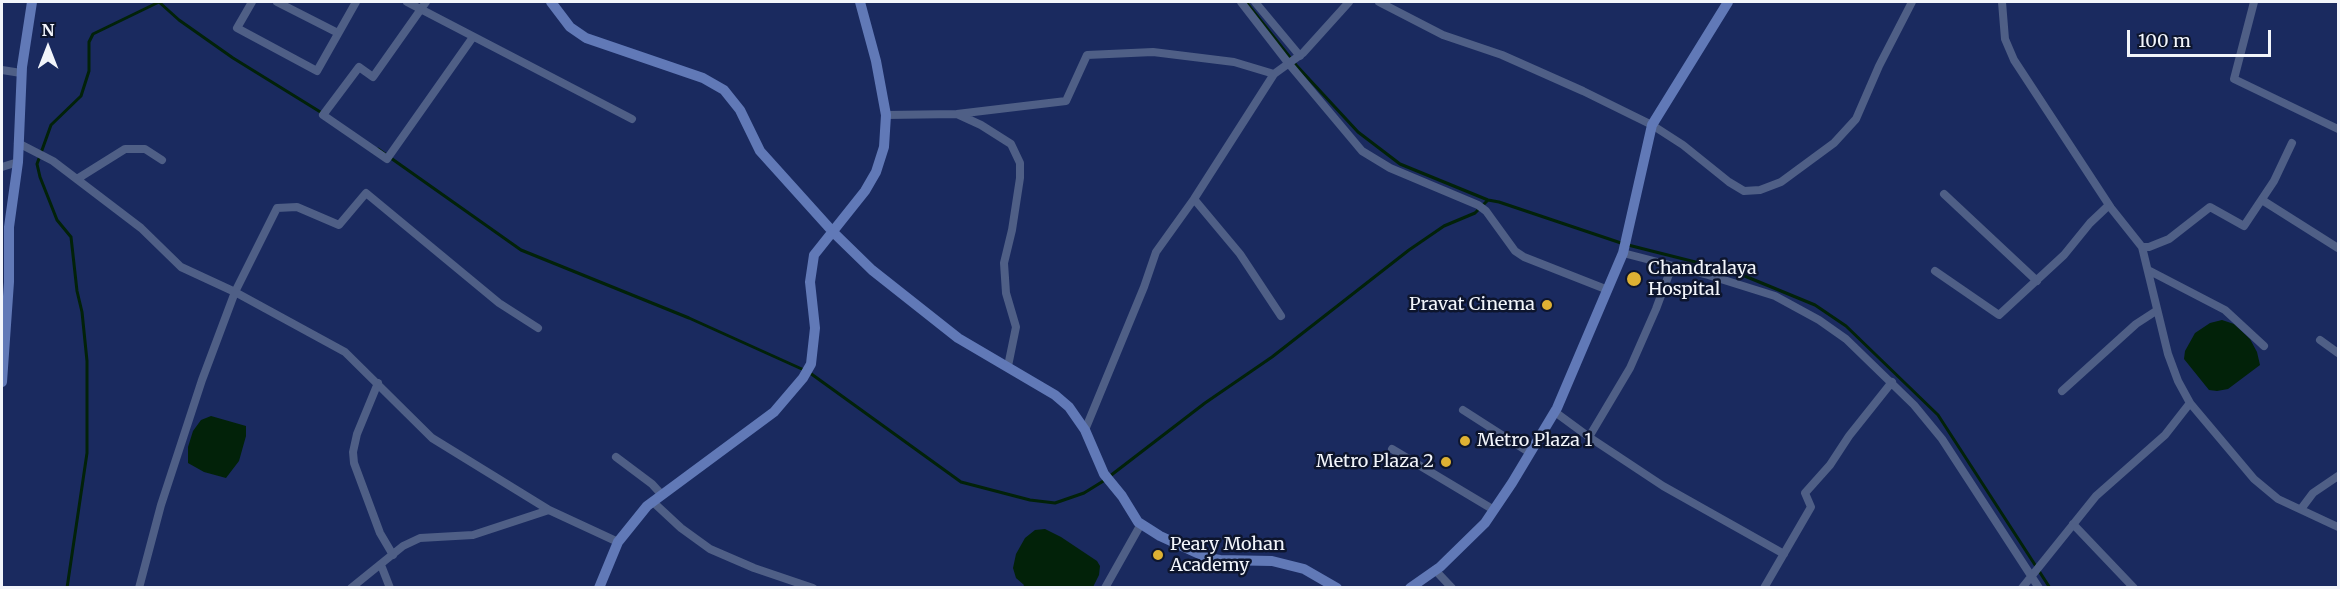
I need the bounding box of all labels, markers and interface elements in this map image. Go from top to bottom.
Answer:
north arrow [18,18,78,78]
scale bar [2130,18,2274,56]
text: N [42,20,54,40]
text: 100 m [2138,29,2191,52]
place label: Chandralaya Hospital [1648,258,1757,300]
marker: Chandralaya Hospital [1625,270,1643,288]
place label: Pravat Cinema [1409,294,1535,316]
marker: Pravat Cinema [1540,298,1554,312]
place label: Metro Plaza 1 [1477,430,1592,452]
marker: Metro Plaza 1 [1458,434,1472,448]
place label: Metro Plaza 2 [1316,451,1434,473]
marker: Metro Plaza 2 [1439,455,1453,469]
place label: Peary Mohan Academy [1170,534,1285,576]
marker: Peary Mohan Academy [1151,548,1165,562]

